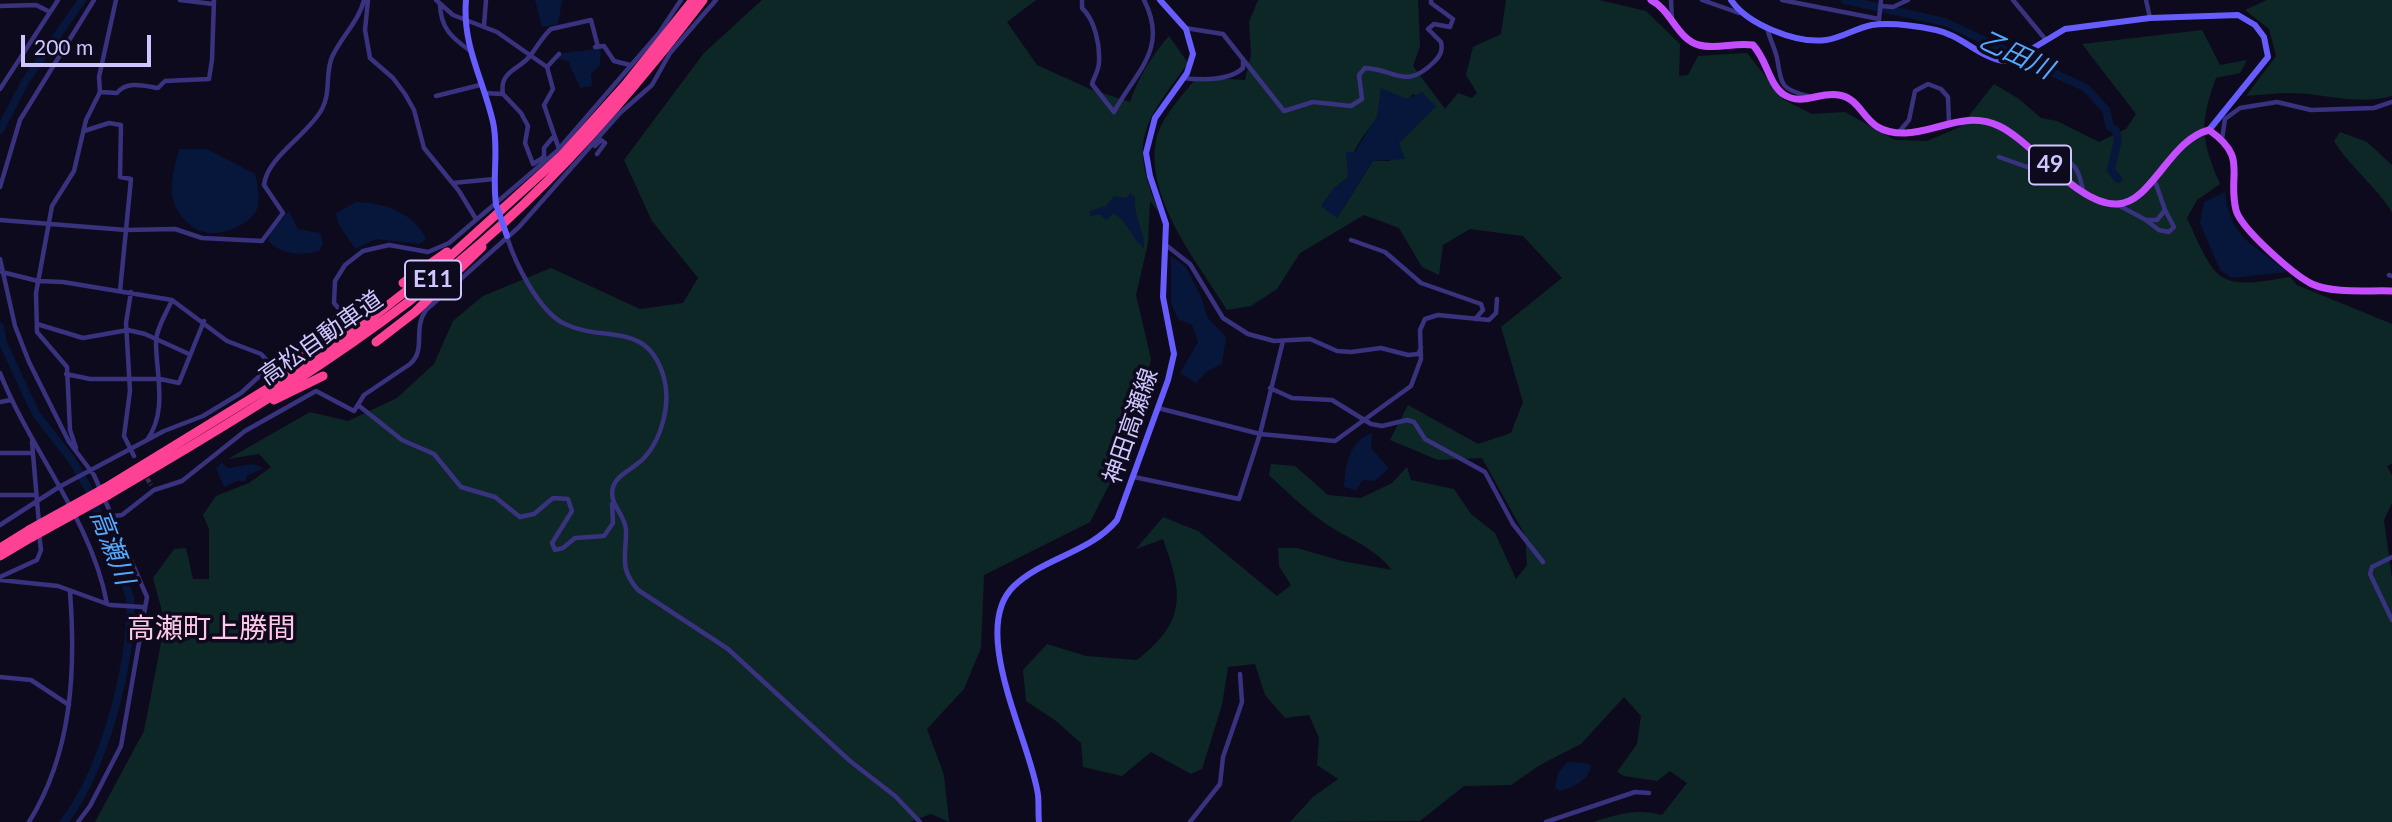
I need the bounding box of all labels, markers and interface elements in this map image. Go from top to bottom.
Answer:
scale bar [24,21,154,65]
water label: 乙田川 [1974,24,2058,86]
text: 200 m [34,34,93,59]
road number: 49 [2029,146,2071,184]
road number: E11 [405,260,461,300]
street label: 高松自動車道 [254,285,388,391]
street label: 神田高瀬線 [1098,365,1164,487]
water label: 高瀬川 [83,505,141,589]
district label: 高瀬町上勝間 [127,612,295,646]

